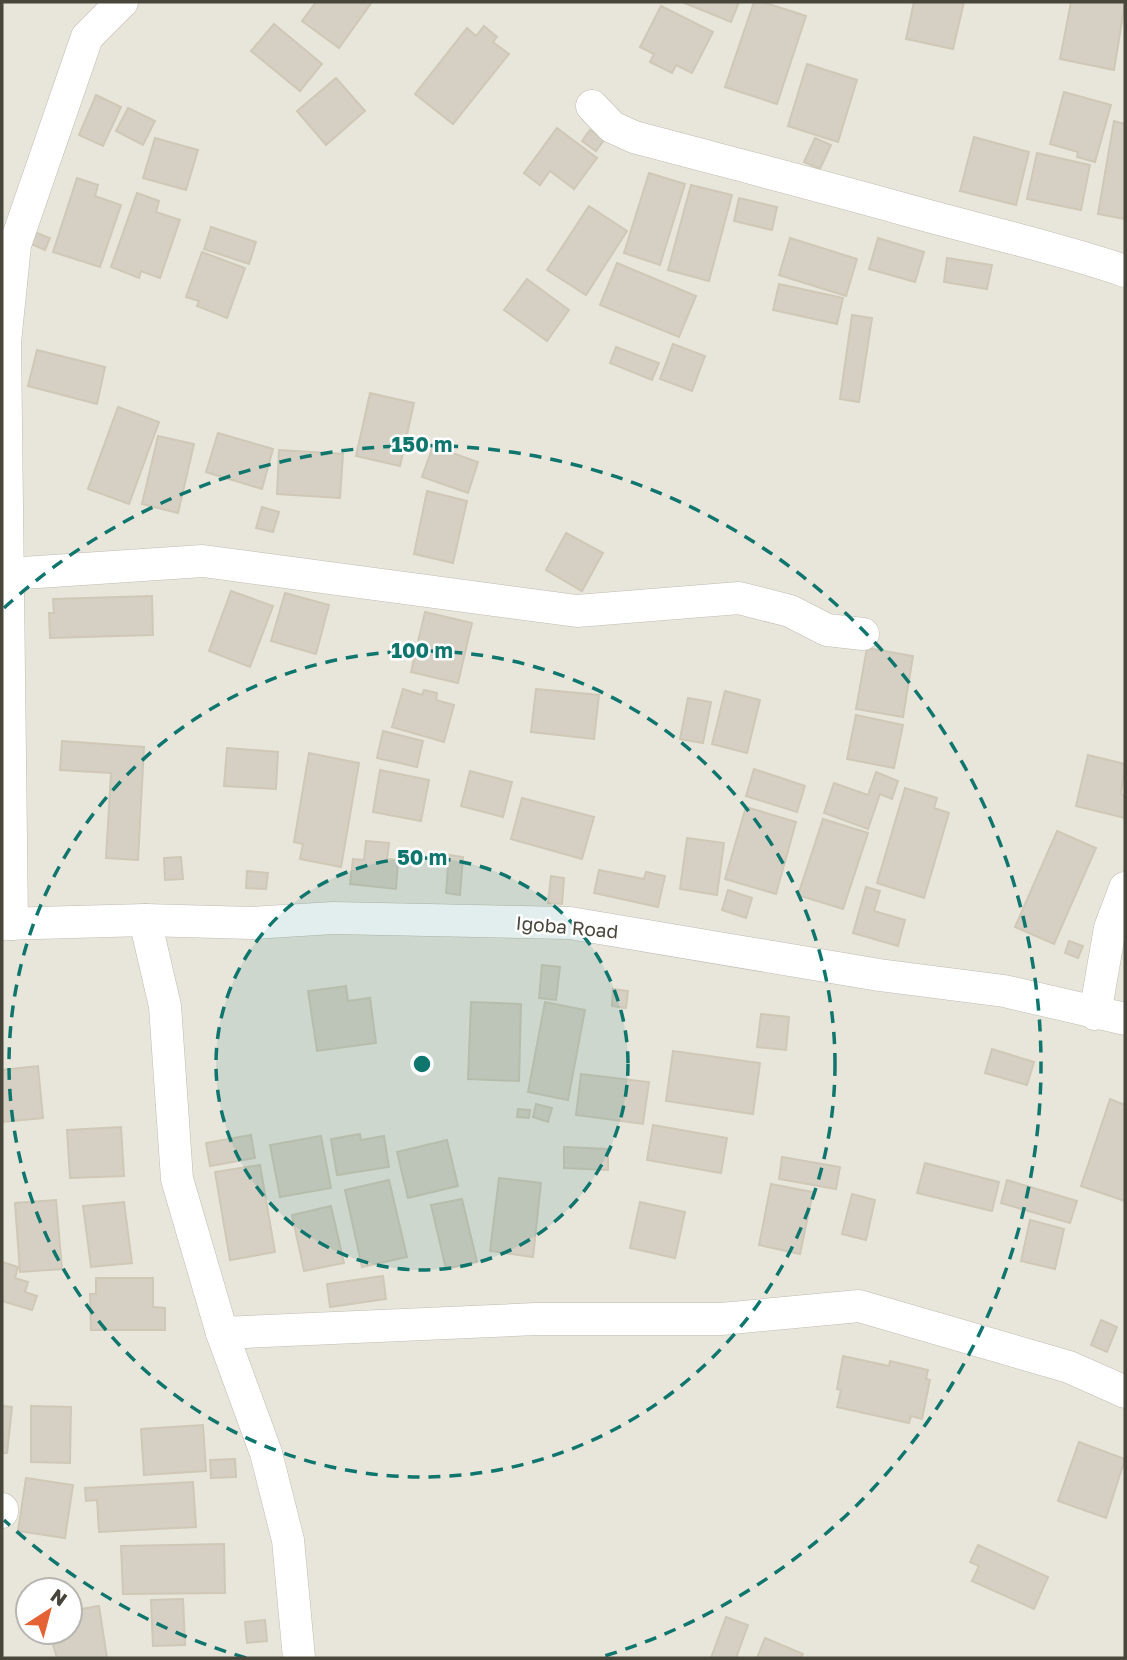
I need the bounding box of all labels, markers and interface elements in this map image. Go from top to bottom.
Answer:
text: 150 m [392,431,452,457]
text: 100 m [391,637,453,663]
text: 50 m [397,844,447,870]
street label: Igoba Road [515,911,619,942]
centre of rings [410,1052,434,1076]
north arrow [14,1576,84,1646]
text: N [47,1583,72,1610]

